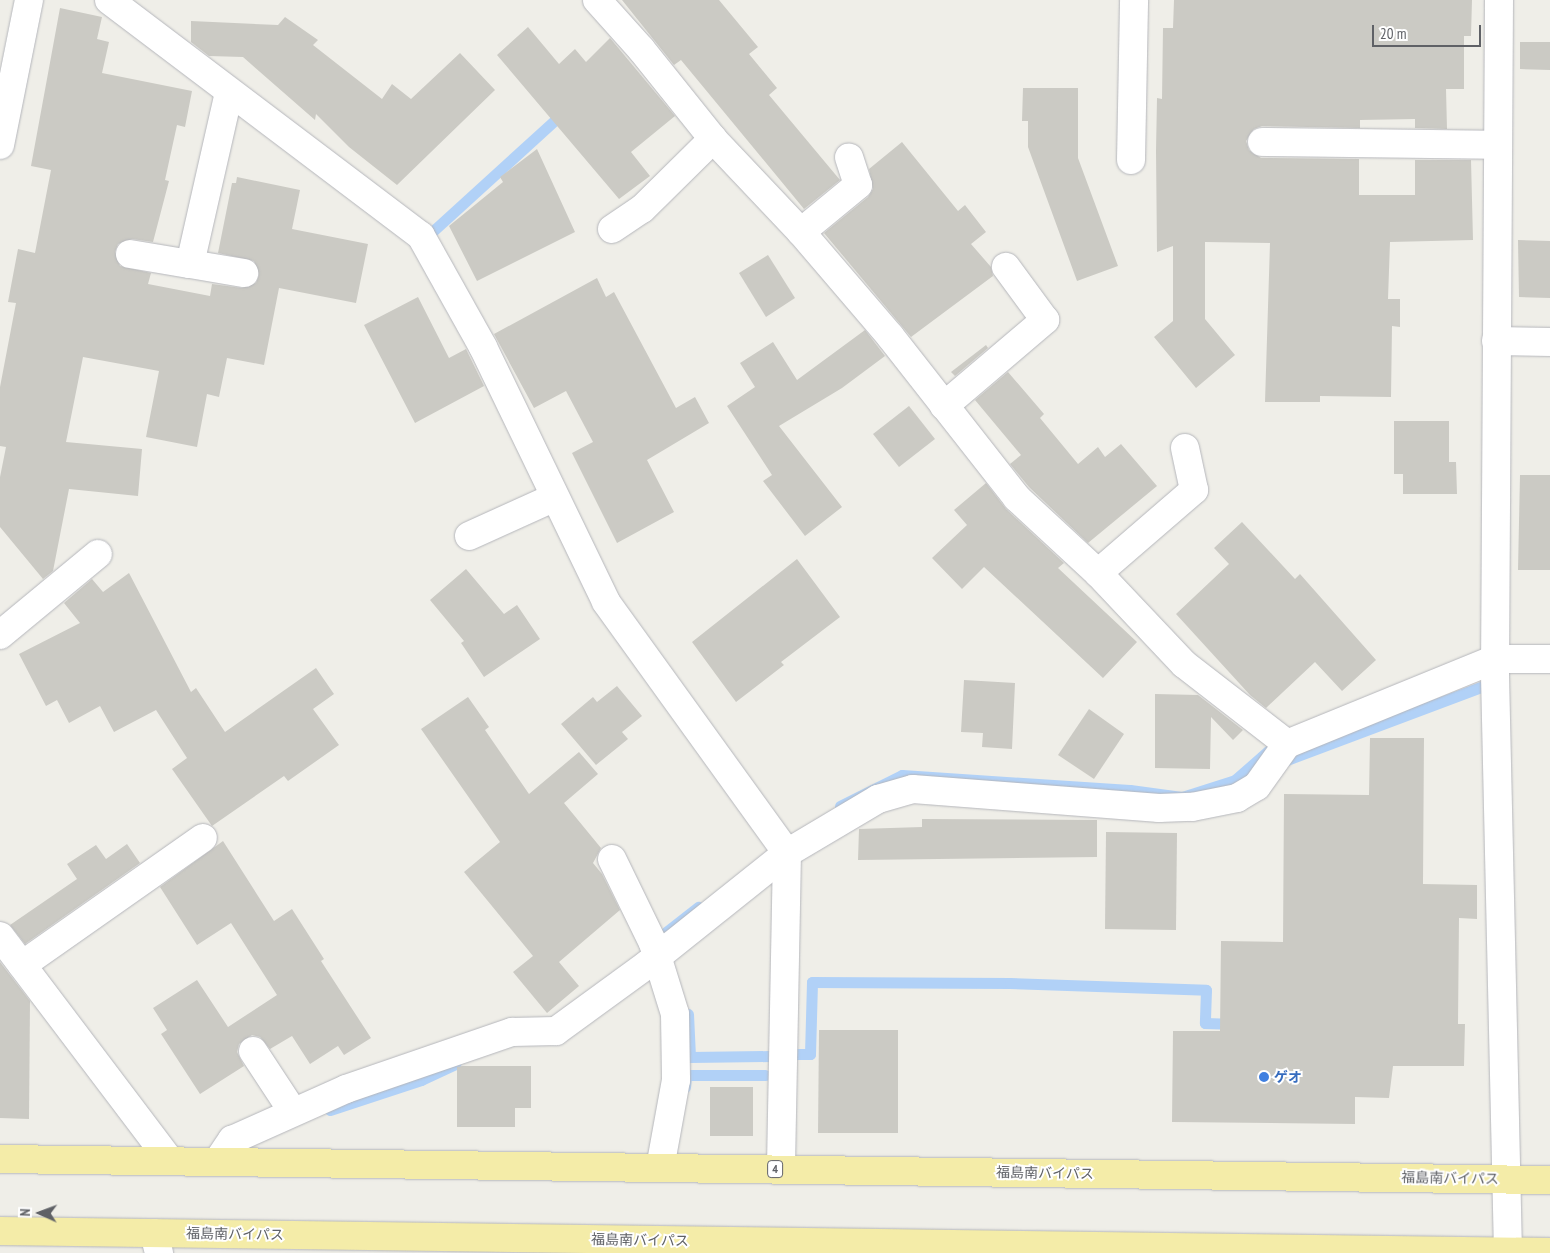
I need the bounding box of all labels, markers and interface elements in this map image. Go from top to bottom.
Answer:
scale bar [1375,15,1484,47]
text: 20 m [1380,24,1406,43]
place label: ゲオ [1274,1069,1302,1085]
marker: ゲオ [1258,1071,1270,1083]
road number: 4 [766,1160,784,1178]
street label: 福島南バイパス [996,1164,1094,1182]
street label: 福島南バイパス [1401,1169,1499,1187]
north arrow [15,1188,65,1238]
text: N [16,1208,34,1217]
street label: 福島南バイパス [186,1225,284,1243]
street label: 福島南バイパス [591,1231,689,1249]

